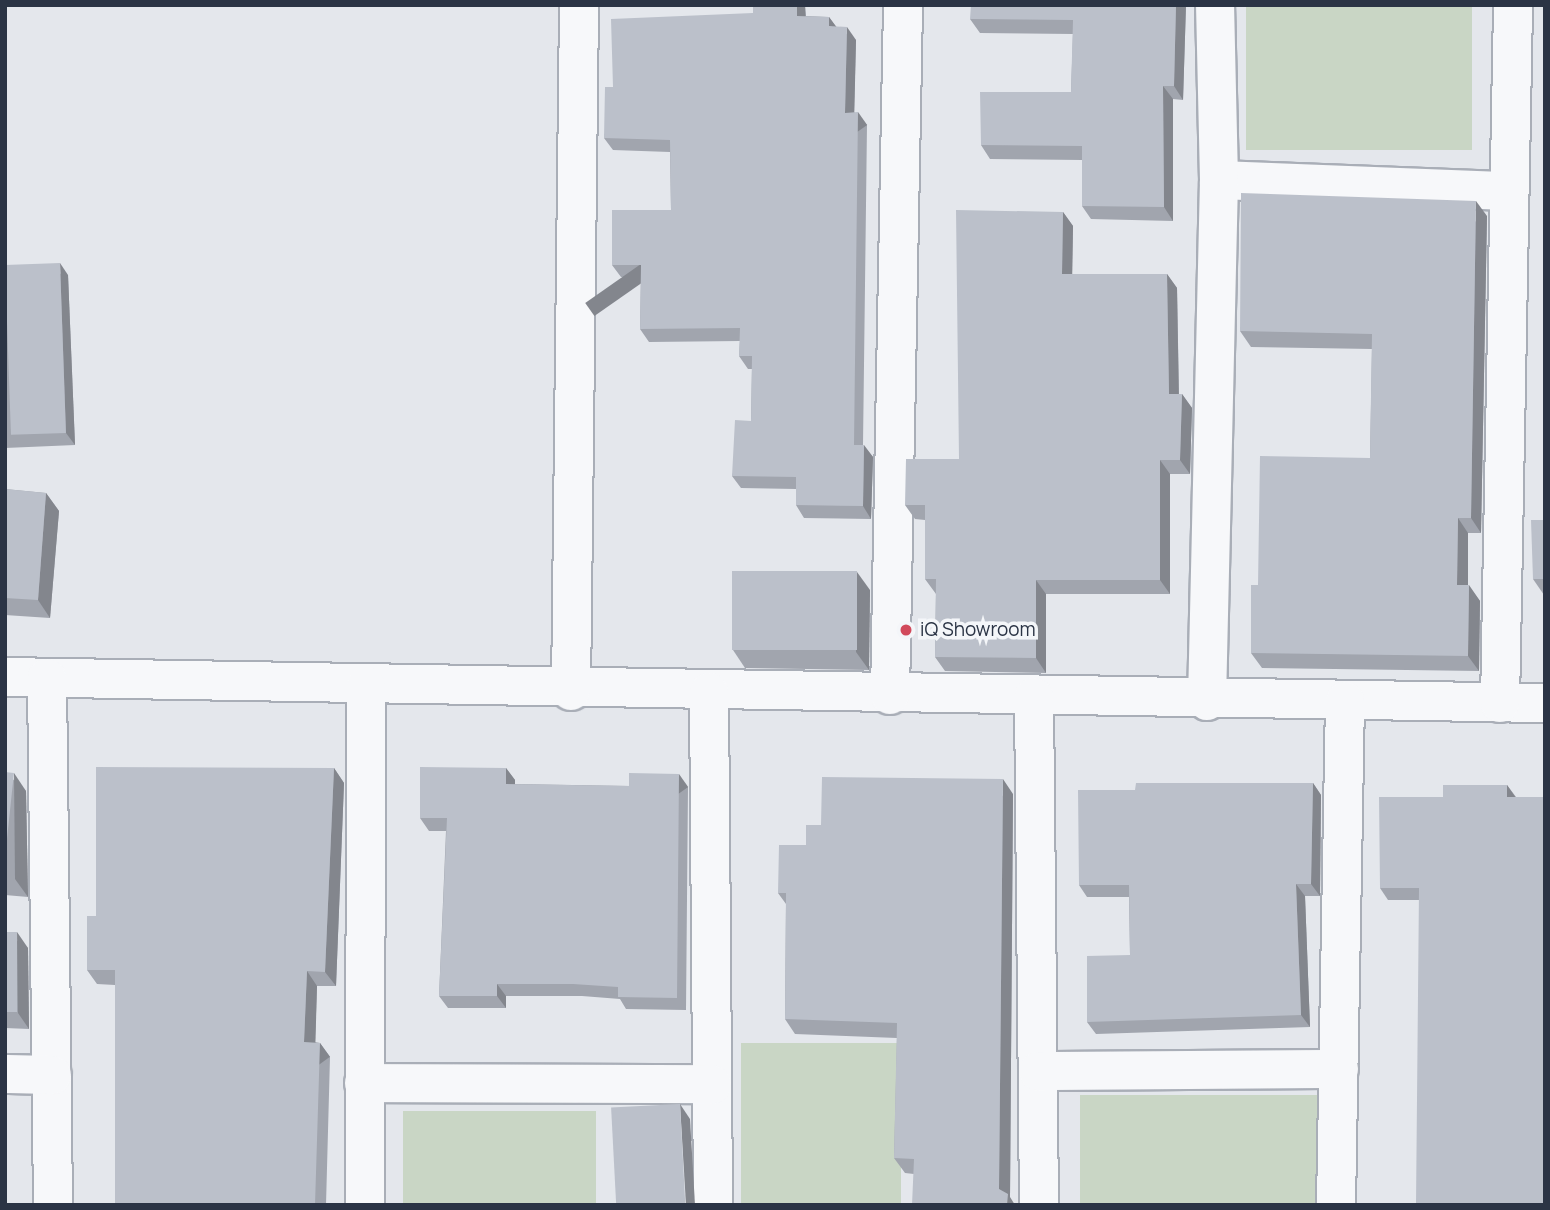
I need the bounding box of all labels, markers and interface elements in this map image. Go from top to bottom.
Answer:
place label: iQ Showroom [920,619,1036,641]
marker: iQ Showroom [898,622,914,638]

